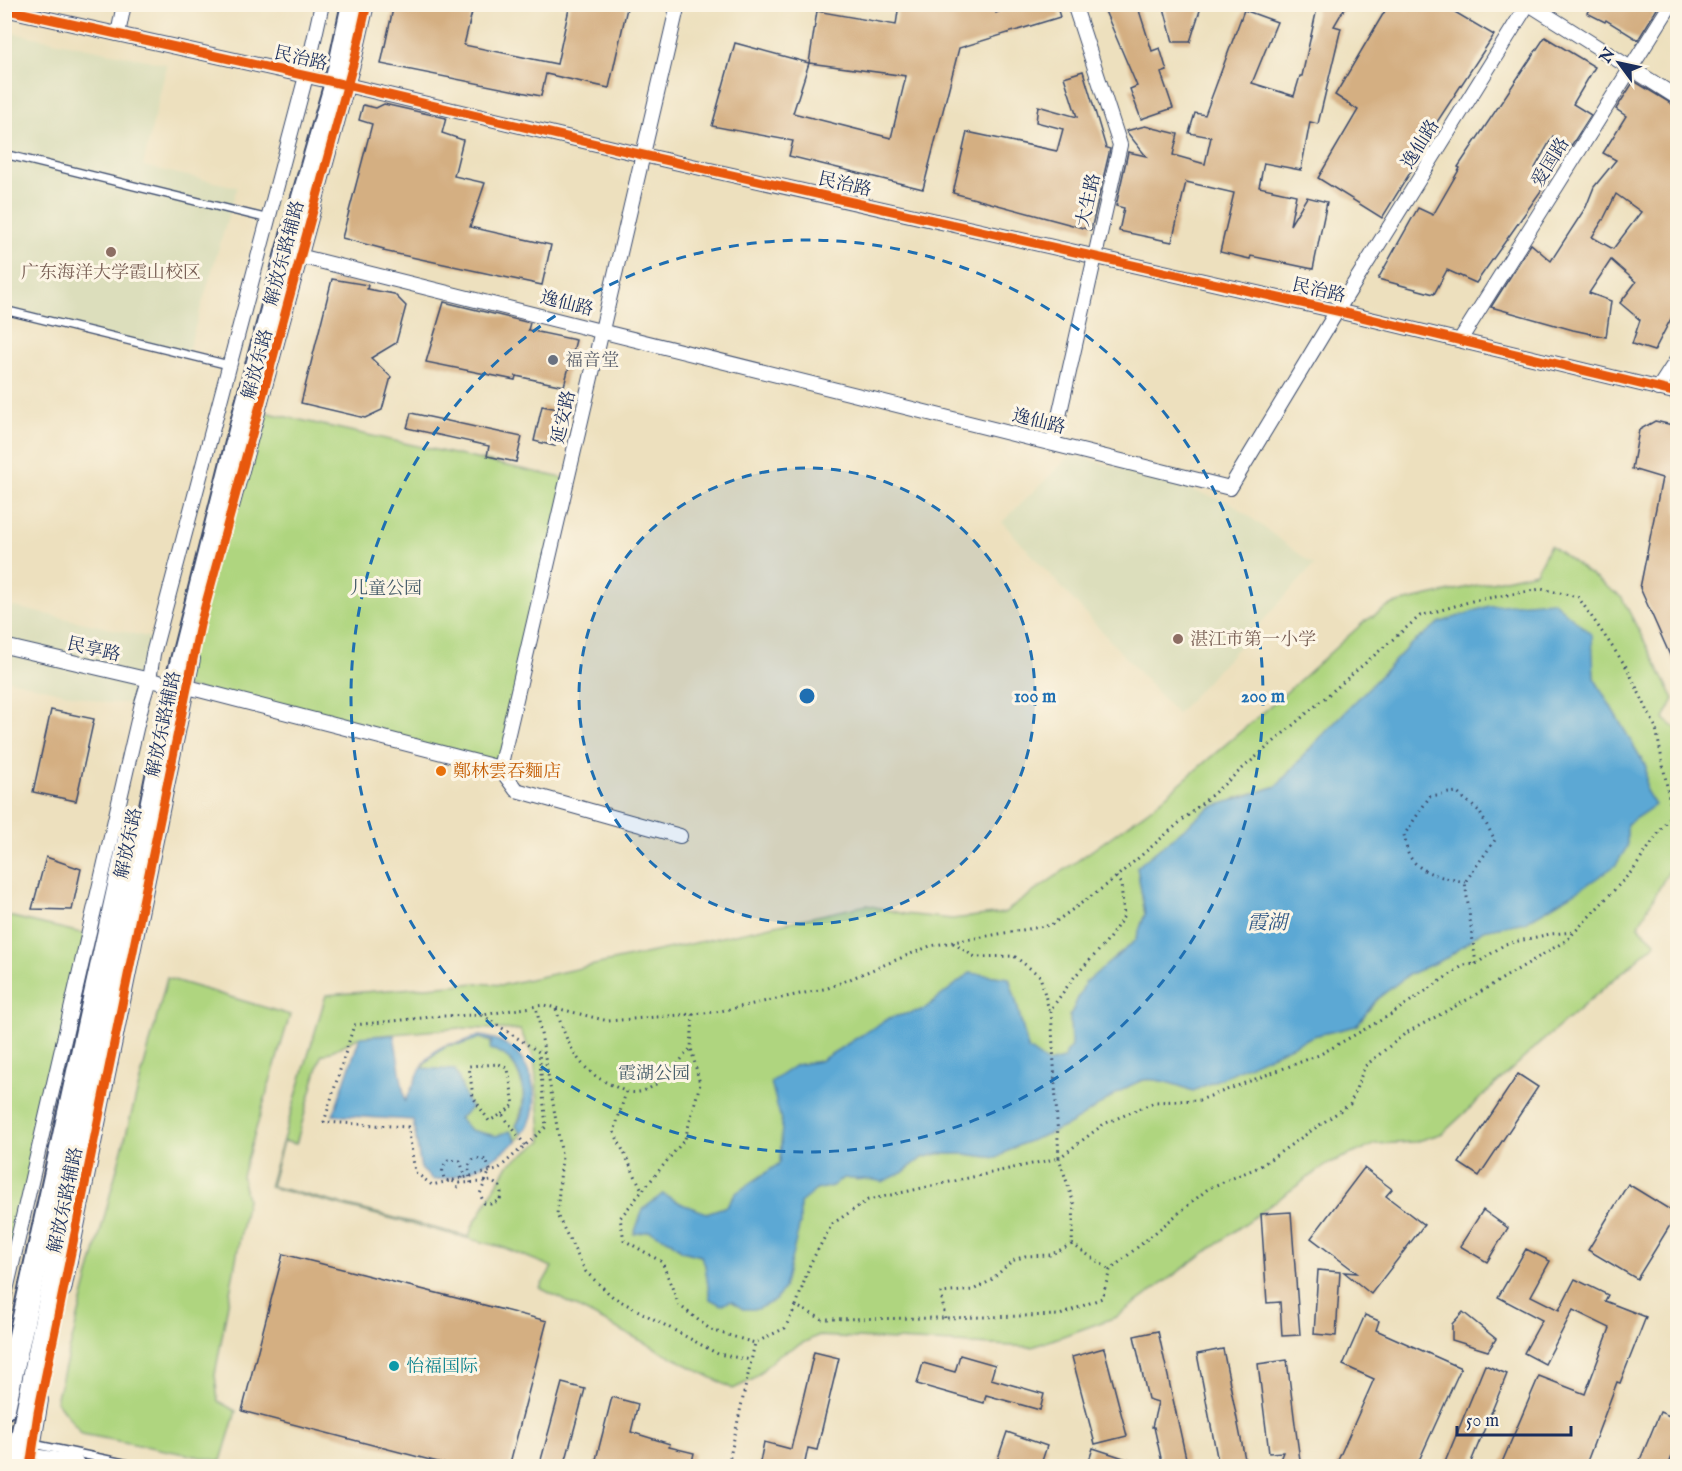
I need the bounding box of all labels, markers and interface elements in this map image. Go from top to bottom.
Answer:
north arrow [1589,33,1649,93]
street label: 民治路 [272,42,330,77]
text: N [1595,45,1620,68]
street label: 逸仙路 [1397,116,1445,174]
street label: 爱国路 [1527,134,1575,192]
street label: 民治路 [816,168,874,203]
street label: 大生路 [1072,171,1107,229]
street label: 解放东路辅路 [260,198,311,309]
marker: 广东海洋大学霞山校区 [104,245,118,259]
place label: 广东海洋大学霞山校区 [21,262,201,285]
street label: 民治路 [1290,274,1348,309]
street label: 逸仙路 [538,287,596,322]
street label: 解放东路 [238,327,279,402]
place label: 福音堂 [565,350,619,373]
marker: 福音堂 [546,353,560,367]
street label: 延安路 [547,388,582,446]
street label: 逸仙路 [1010,405,1068,440]
park label: 儿童公园 [350,578,422,601]
place label: 湛江市第一小学 [1190,629,1316,652]
marker: 湛江市第一小学 [1171,632,1185,646]
street label: 民享路 [65,633,123,668]
street label: 解放东路辅路 [142,669,187,780]
centre of rings [797,686,817,706]
text: 100 m [1014,686,1056,709]
text: 200 m [1241,686,1285,709]
place label: 鄭林雲吞麵店 [453,761,561,784]
marker: 鄭林雲吞麵店 [434,764,448,778]
street label: 解放东路 [111,806,148,881]
water label: 霞湖 [1247,911,1290,936]
park label: 霞湖公园 [618,1063,690,1086]
street label: 解放东路辅路 [44,1145,89,1256]
place label: 怡福国际 [406,1356,478,1379]
marker: 怡福国际 [387,1359,401,1373]
scale bar [1457,1399,1571,1437]
text: 50 m [1466,1410,1499,1433]

